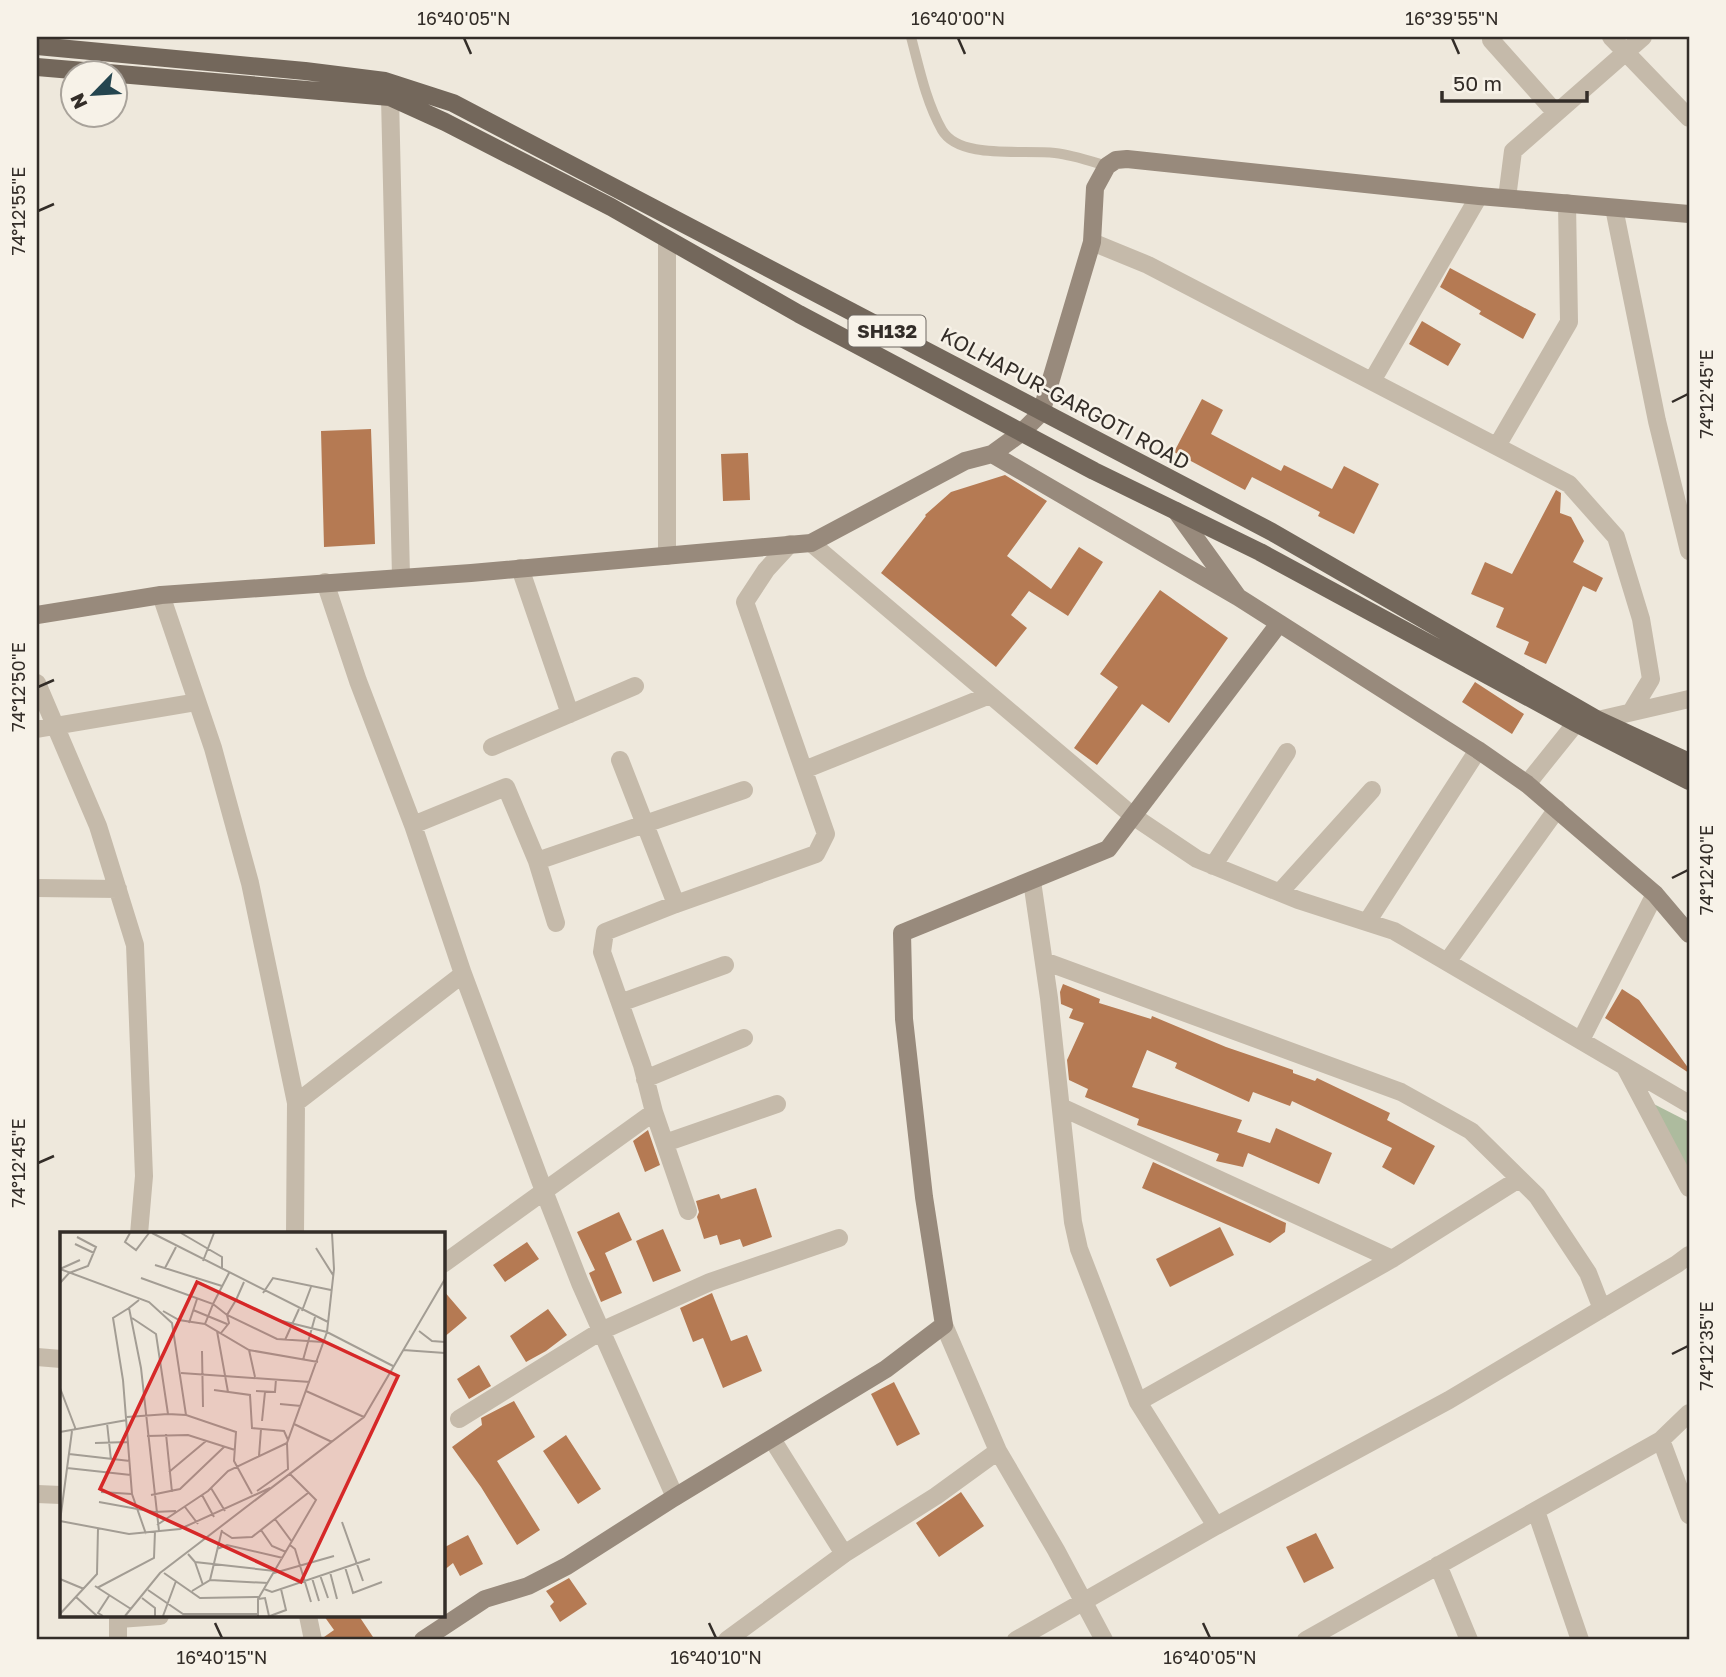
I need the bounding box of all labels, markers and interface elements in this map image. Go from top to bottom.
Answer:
text: 16°40'05"N [417,7,511,29]
text: 16°40'00"N [911,7,1005,29]
text: 16°39'55"N [1405,7,1499,29]
north arrow [60,60,130,130]
scale bar [1442,60,1588,104]
text: 50 m [1453,70,1502,96]
text: N [65,90,92,113]
text: 74°12'55"E [7,167,29,255]
road number: SH132 [848,316,926,346]
street label: KOLHAPUR-GARGOTI ROAD [936,321,1195,475]
text: 74°12'45"E [1695,349,1717,439]
text: 74°12'50"E [7,642,29,732]
text: 74°12'40"E [1695,825,1717,915]
text: 74°12'45"E [7,1118,29,1208]
inset map [60,1232,444,1618]
text: 74°12'35"E [1695,1302,1717,1390]
text: 16°40'15"N [177,1646,268,1668]
text: 16°40'10"N [670,1646,762,1668]
text: 16°40'05"N [1163,1646,1257,1668]

